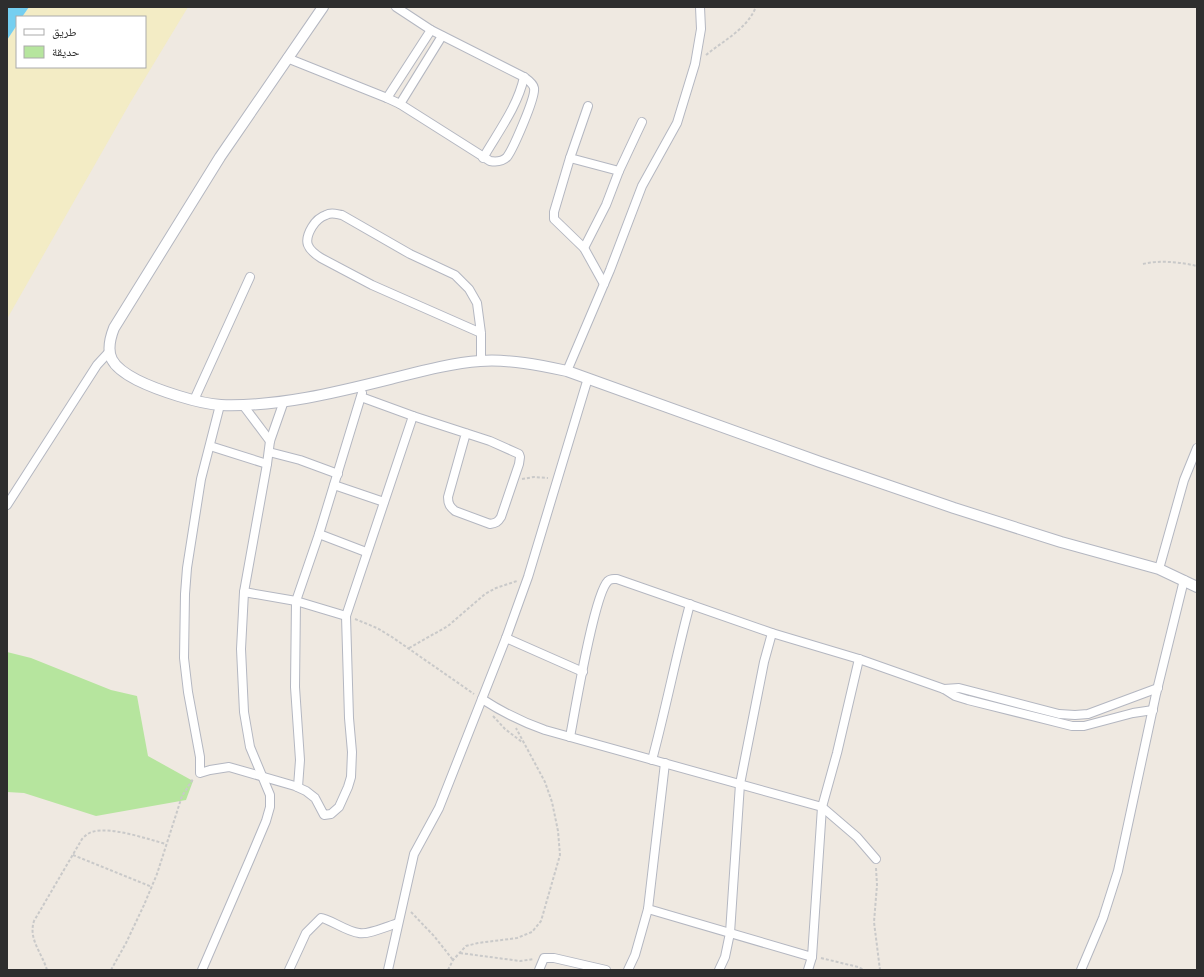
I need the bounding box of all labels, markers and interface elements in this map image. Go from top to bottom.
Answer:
legend [16,16,146,68]
text: طريق [52,24,77,41]
text: حديقة [52,44,80,61]

